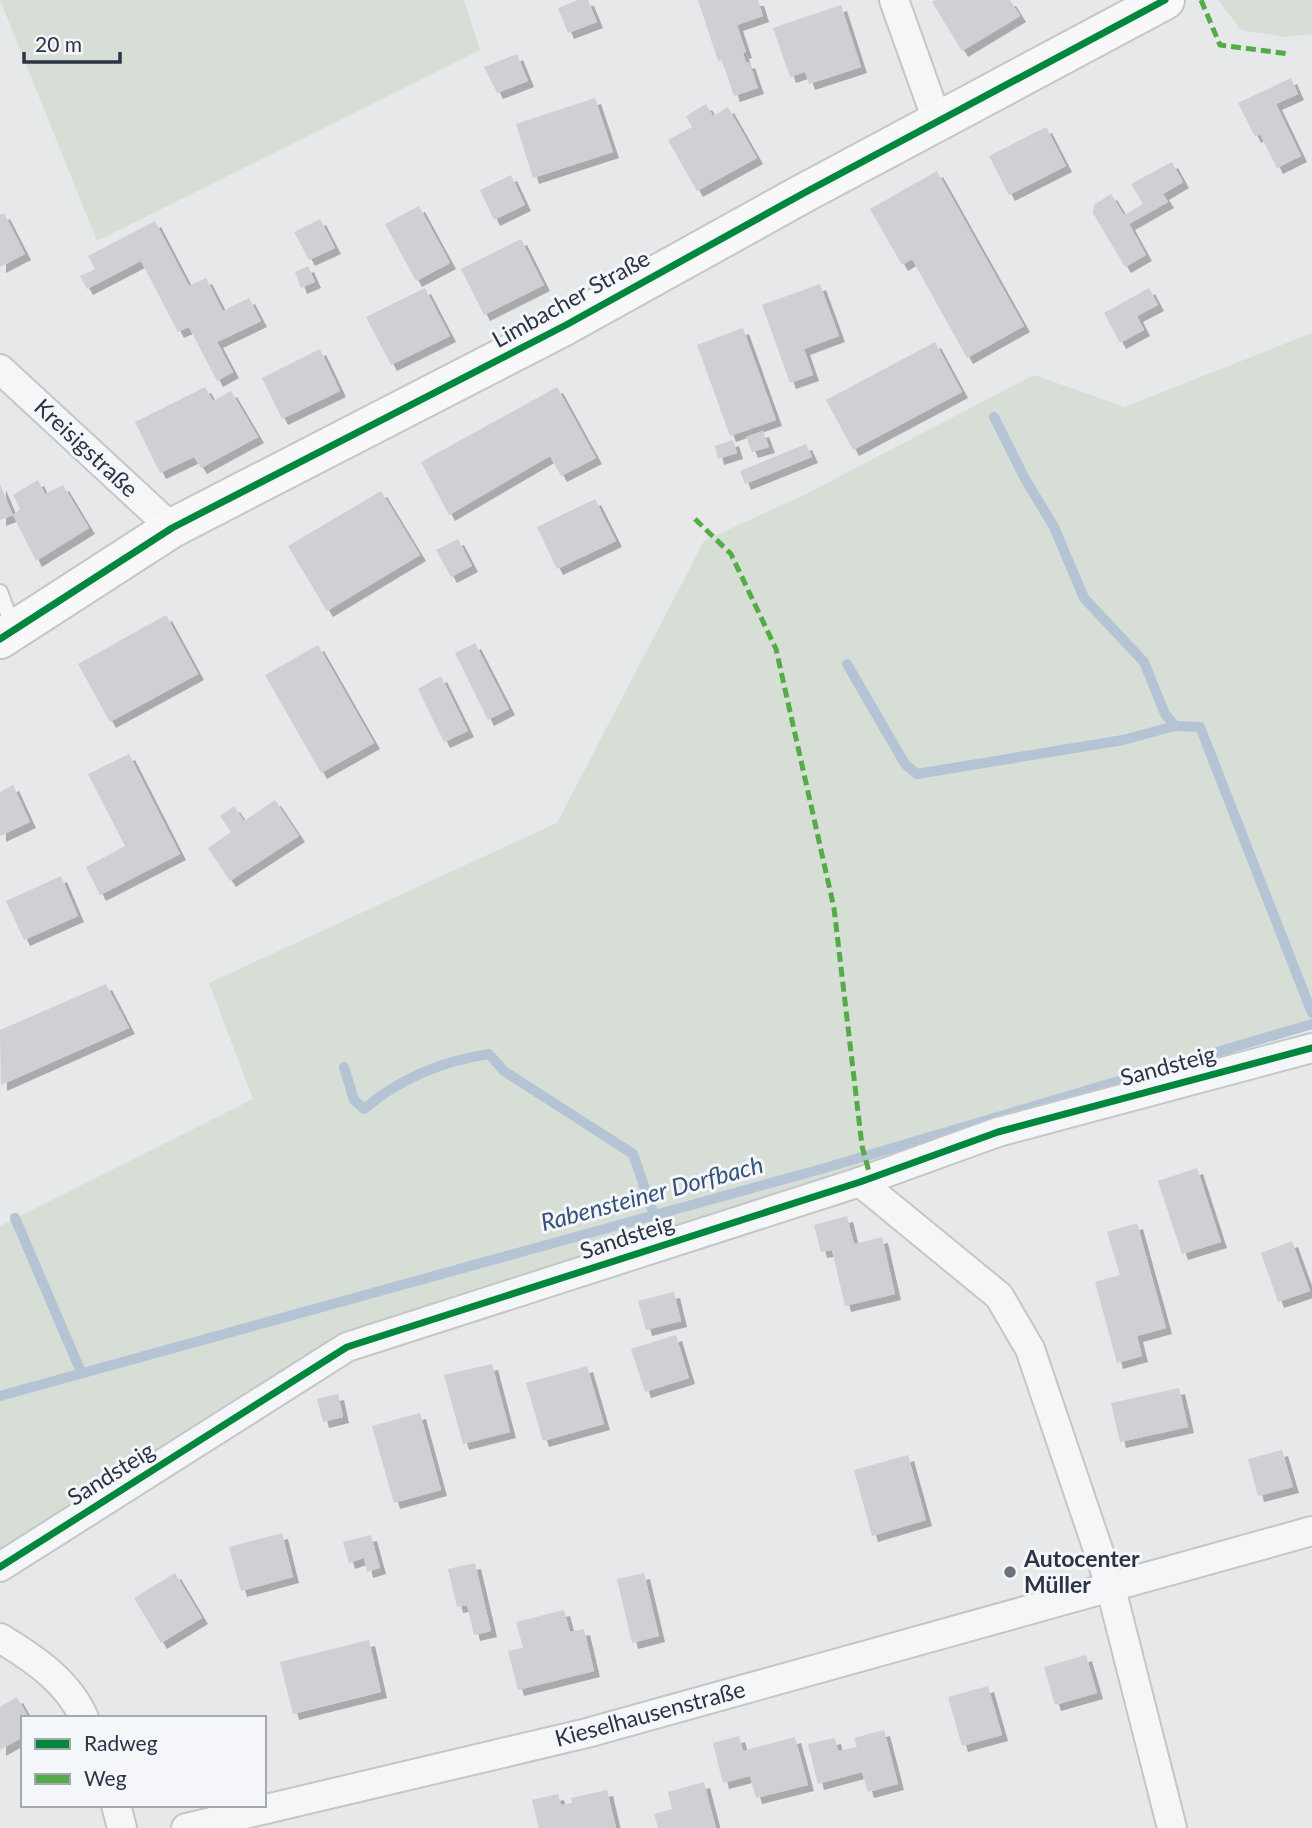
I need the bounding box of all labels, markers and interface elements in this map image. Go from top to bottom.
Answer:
scale bar [24,21,121,65]
text: 20 m [35,31,82,56]
street label: Limbacher Straße [487,243,654,353]
street label: Kreisigstraße [29,392,144,502]
street label: Sandsteig [1117,1039,1218,1091]
water label: Rabensteiner Dorfbach [537,1149,766,1236]
street label: Sandsteig [576,1208,677,1264]
street label: Sandsteig [62,1435,159,1511]
place label: Autocenter Müller [1023,1544,1140,1598]
marker: Autocenter Müller [1002,1564,1018,1580]
street label: Kieselhausenstraße [552,1674,748,1752]
legend [21,1716,266,1807]
text: Radweg [84,1730,158,1755]
text: Weg [84,1765,127,1790]

